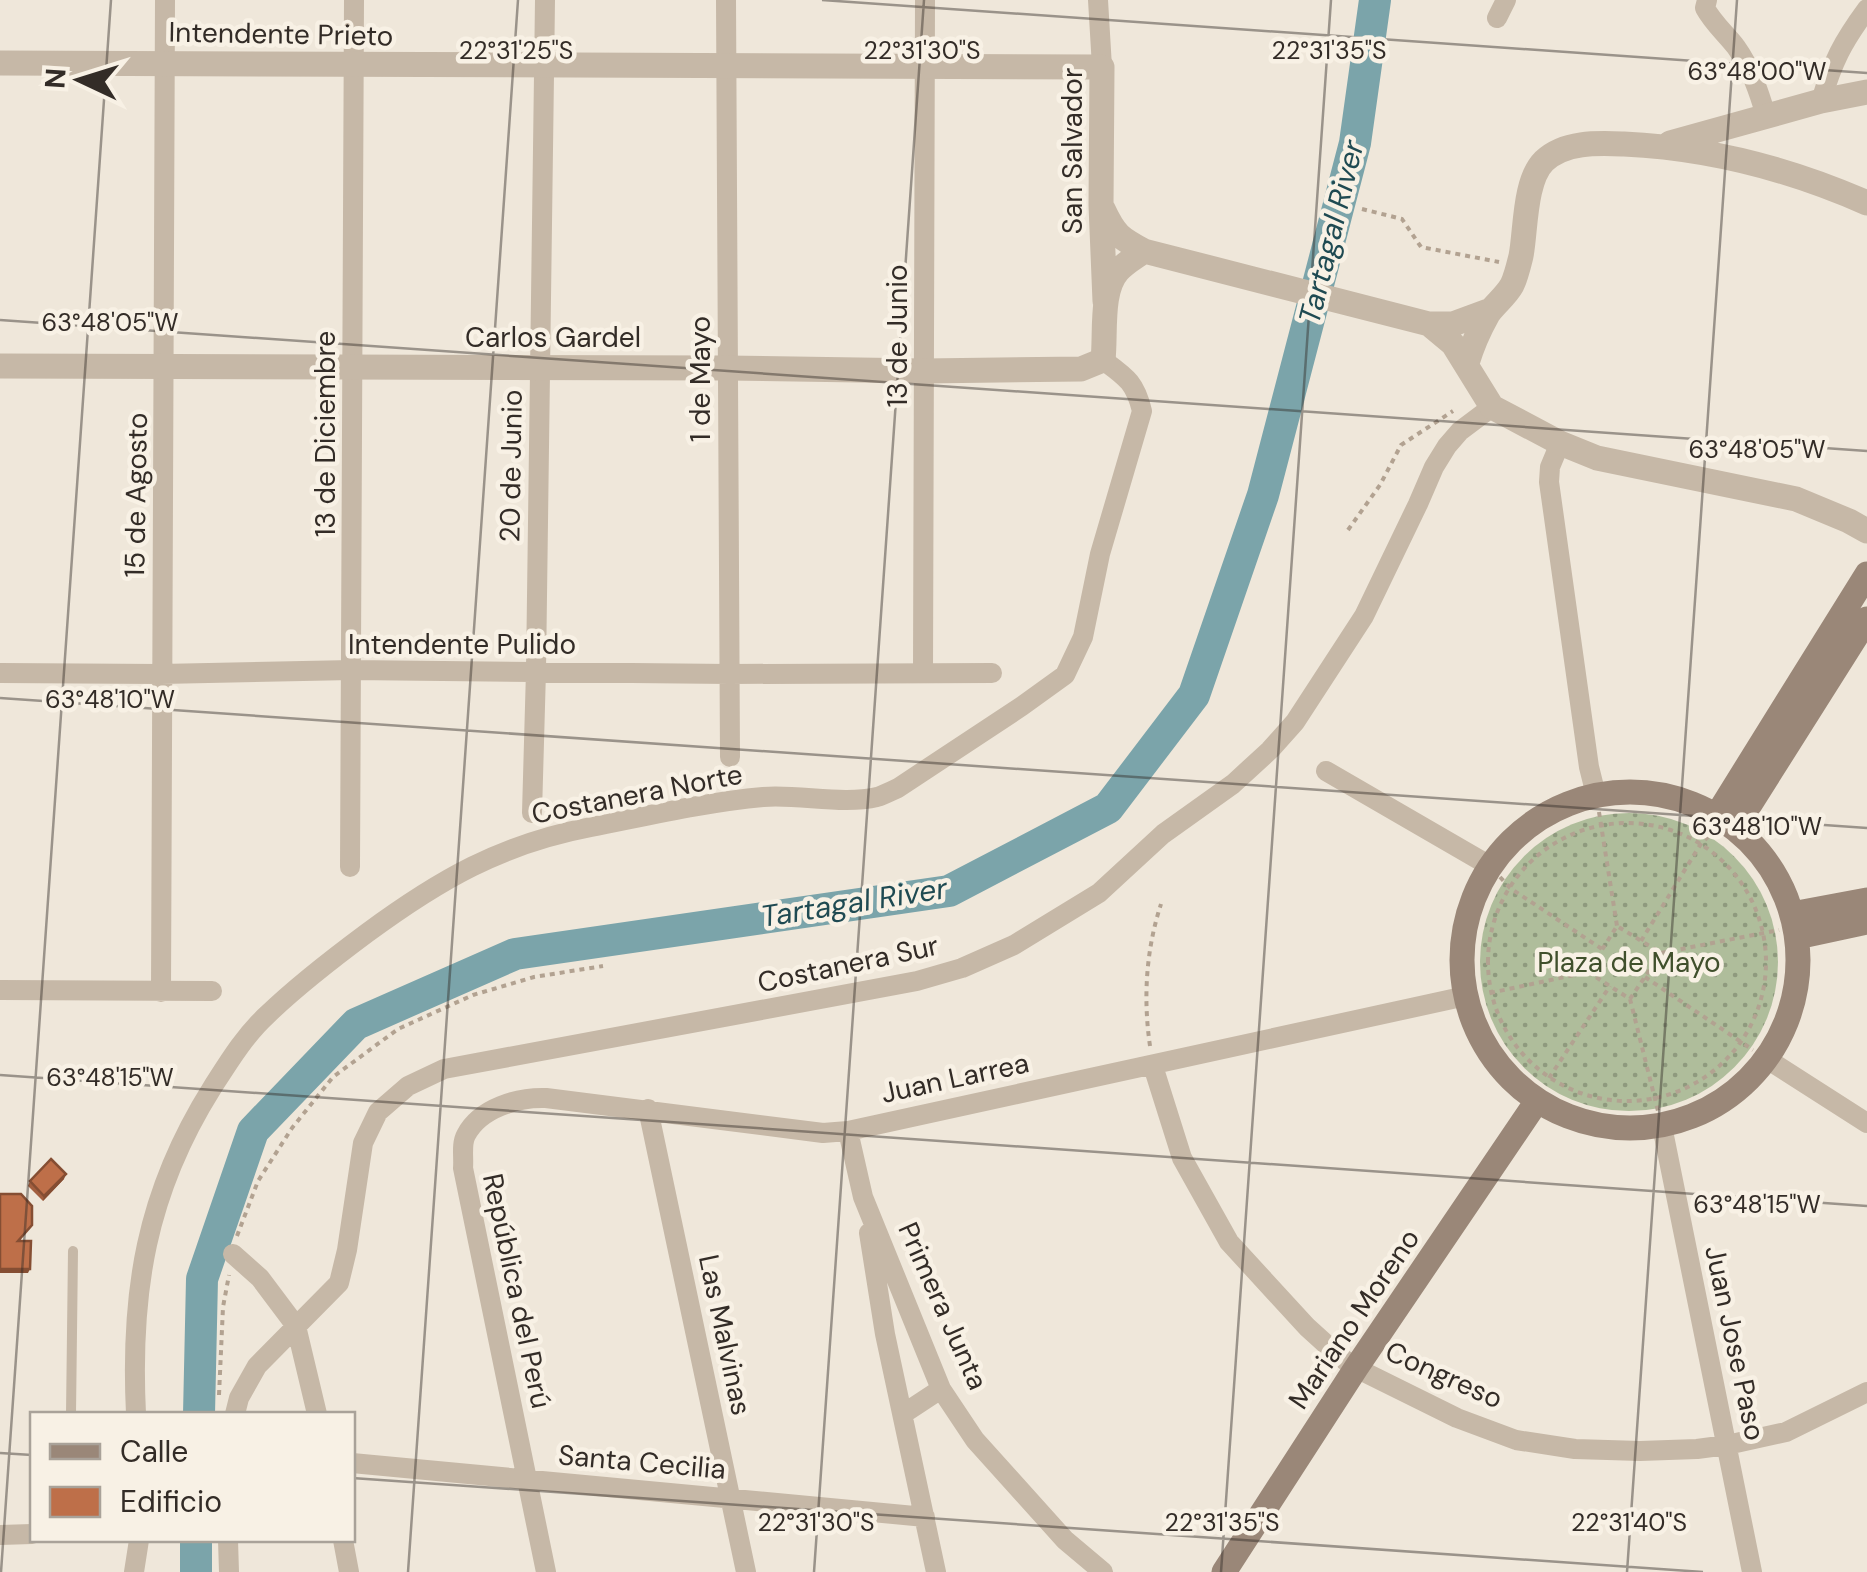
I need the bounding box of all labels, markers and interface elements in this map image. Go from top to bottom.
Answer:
street label: Intendente Prieto [168,14,394,54]
north arrow [30,30,130,130]
text: 22°31'25"S [459,34,573,67]
text: 22°31'30"S [863,34,981,67]
text: 22°31'35"S [1272,34,1386,67]
text: 63°48'00"W [1687,55,1827,88]
text: N [36,67,75,90]
street label: San Salvador [1054,68,1091,234]
water label: Tartagal River [1289,135,1373,328]
street label: 13 de Junio [879,264,916,408]
text: 63°48'05"W [42,306,178,339]
street label: 1 de Mayo [682,316,719,442]
street label: Carlos Gardel [465,319,641,356]
street label: 13 de Diciembre [307,331,344,537]
street label: 20 de Junio [491,389,531,543]
street label: 15 de Agosto [116,412,156,578]
text: 63°48'05"W [1689,433,1825,466]
street label: Intendente Pulido [348,626,576,663]
text: 63°48'10"W [45,683,175,716]
street label: Costanera Norte [528,755,746,833]
text: 63°48'10"W [1692,810,1822,843]
water label: Tartagal River [758,868,951,936]
street label: Costanera Sur [754,927,942,1001]
park label: Plaza de Mayo [1537,944,1721,981]
street label: Juan Larrea [878,1044,1032,1112]
text: 63°48'15"W [46,1061,174,1094]
street label: República del Perú [474,1170,560,1412]
text: 63°48'15"W [1693,1188,1821,1221]
street label: Primera Junta [890,1216,996,1396]
street label: Mariano Moreno [1280,1222,1428,1416]
street label: Juan Jose Paso [1696,1242,1774,1444]
street label: Las Malvinas [690,1251,760,1419]
street label: Congreso [1379,1333,1509,1417]
legend [30,1412,355,1542]
text: Calle [120,1432,188,1471]
street label: Santa Cecilia [557,1436,727,1488]
text: Edificio [120,1482,222,1521]
text: 22°31'30"S [757,1506,875,1539]
text: 22°31'35"S [1165,1506,1279,1539]
text: 22°31'40"S [1571,1506,1687,1539]

